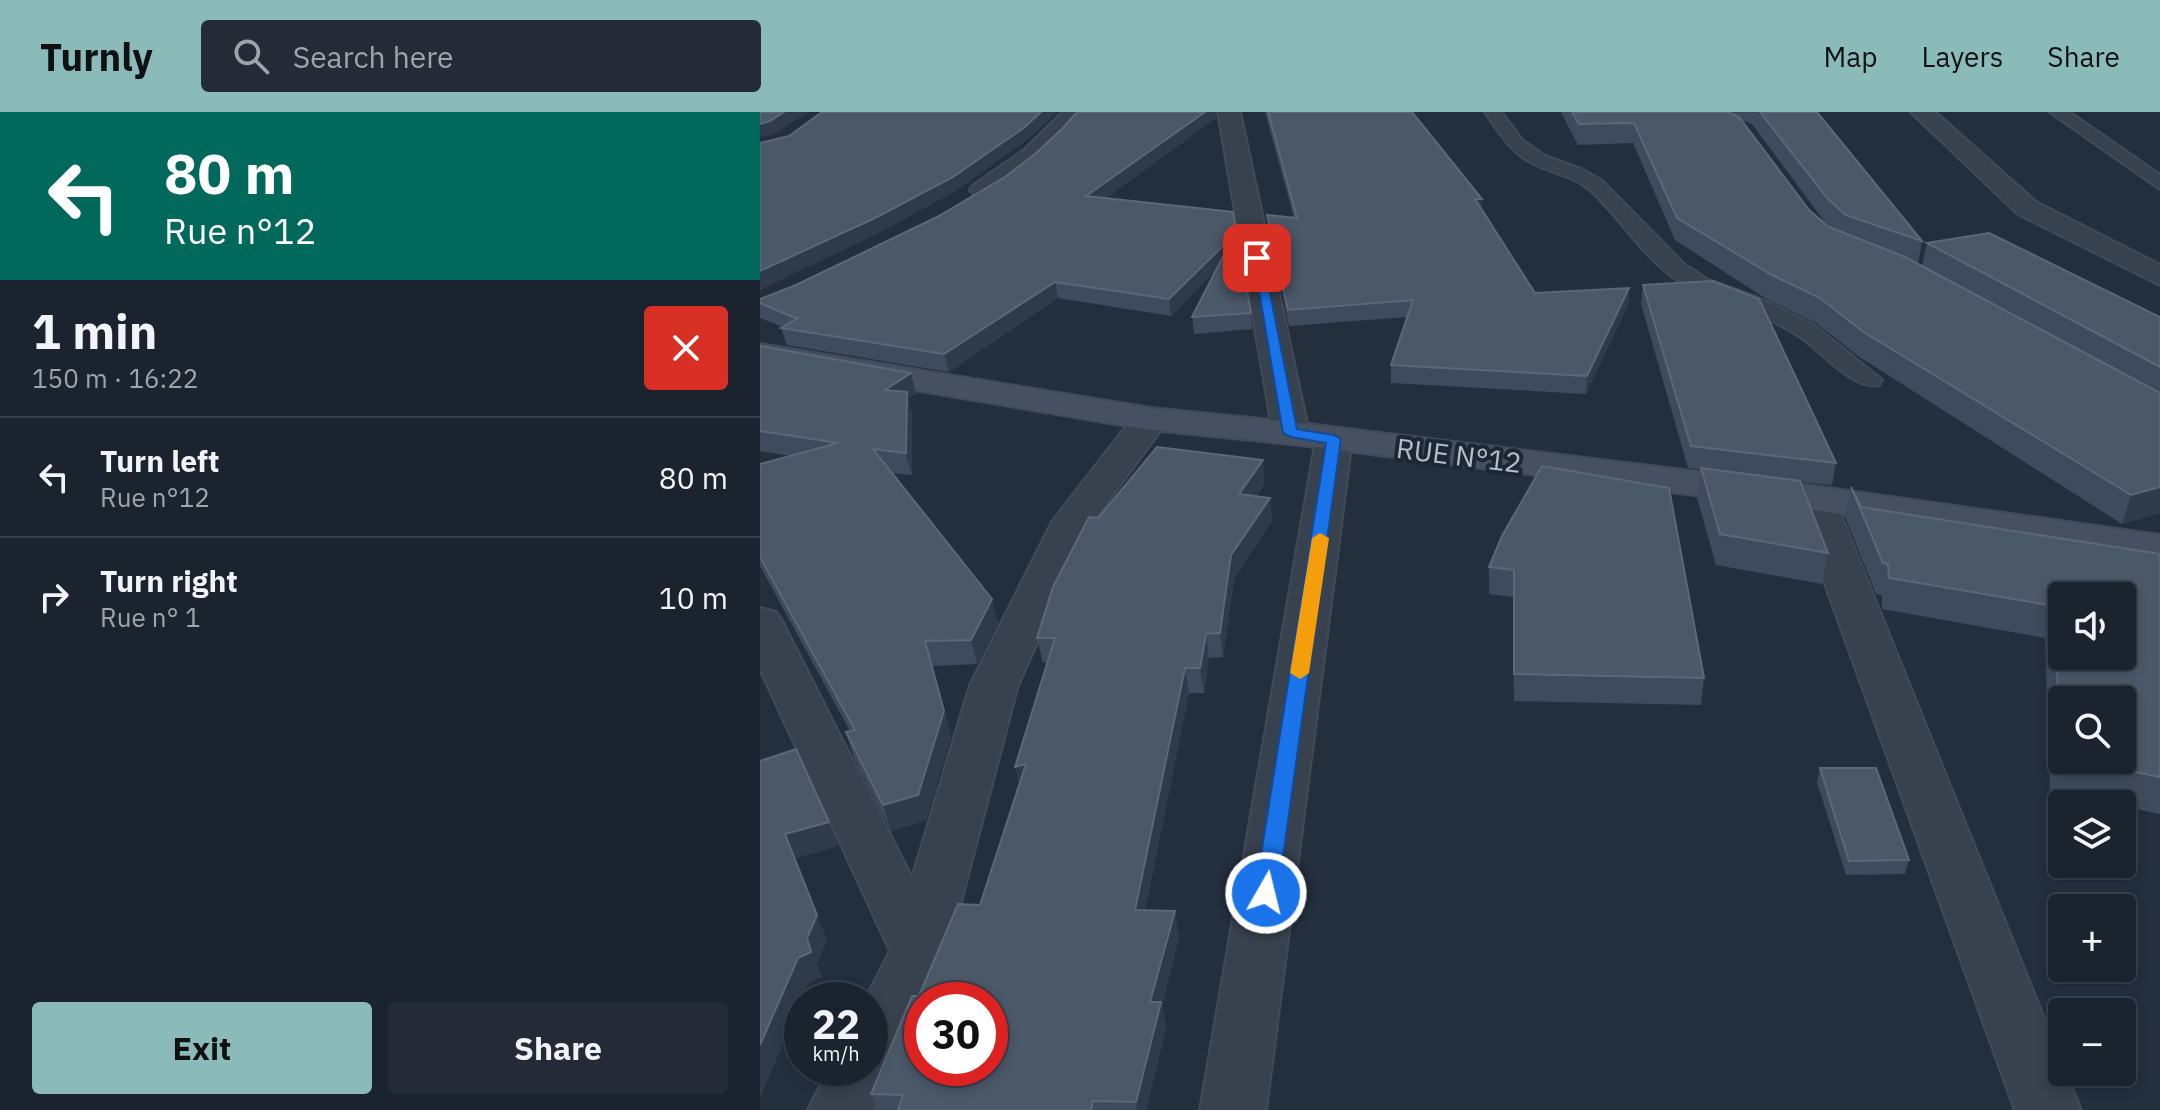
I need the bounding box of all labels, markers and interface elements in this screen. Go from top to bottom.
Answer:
search box [201,20,761,92]
text: Turnly [40,32,153,81]
icon: search [229,34,273,78]
text: Search here [293,37,454,76]
text: Map [1823,38,1877,75]
text: Layers [1921,38,2003,75]
text: Share [2047,38,2120,75]
text: 80 m [164,137,294,209]
icon: left [32,144,136,248]
text: Rue n°12 [164,207,316,254]
pin [1223,224,1291,292]
icon: arrive [1235,236,1279,280]
text: 1 min [32,300,157,362]
button: close [644,306,728,390]
text: 150 m · 16:22 [32,361,198,395]
street label: RUE N°12 [1394,429,1524,481]
text: Turn left [100,441,219,480]
icon: left [32,455,76,499]
text: 80 m [659,458,728,497]
text: Rue n°12 [100,480,210,514]
text: Turn right [100,561,238,600]
icon: right [32,575,76,619]
text: 10 m [659,578,728,617]
map controls [2048,582,2136,1086]
button: sound [2048,582,2136,670]
text: Rue n° 1 [100,600,201,634]
button: search [2048,686,2136,774]
button: layers [2048,790,2136,878]
position arrow [1224,851,1308,935]
button: + [2048,894,2136,982]
speed limit sign: 30 [904,982,1008,1086]
text: 22 [812,998,860,1050]
button: − [2048,998,2136,1086]
button: Exit [32,1002,372,1094]
button: Share [388,1002,728,1094]
text: km/h [812,1040,860,1067]

